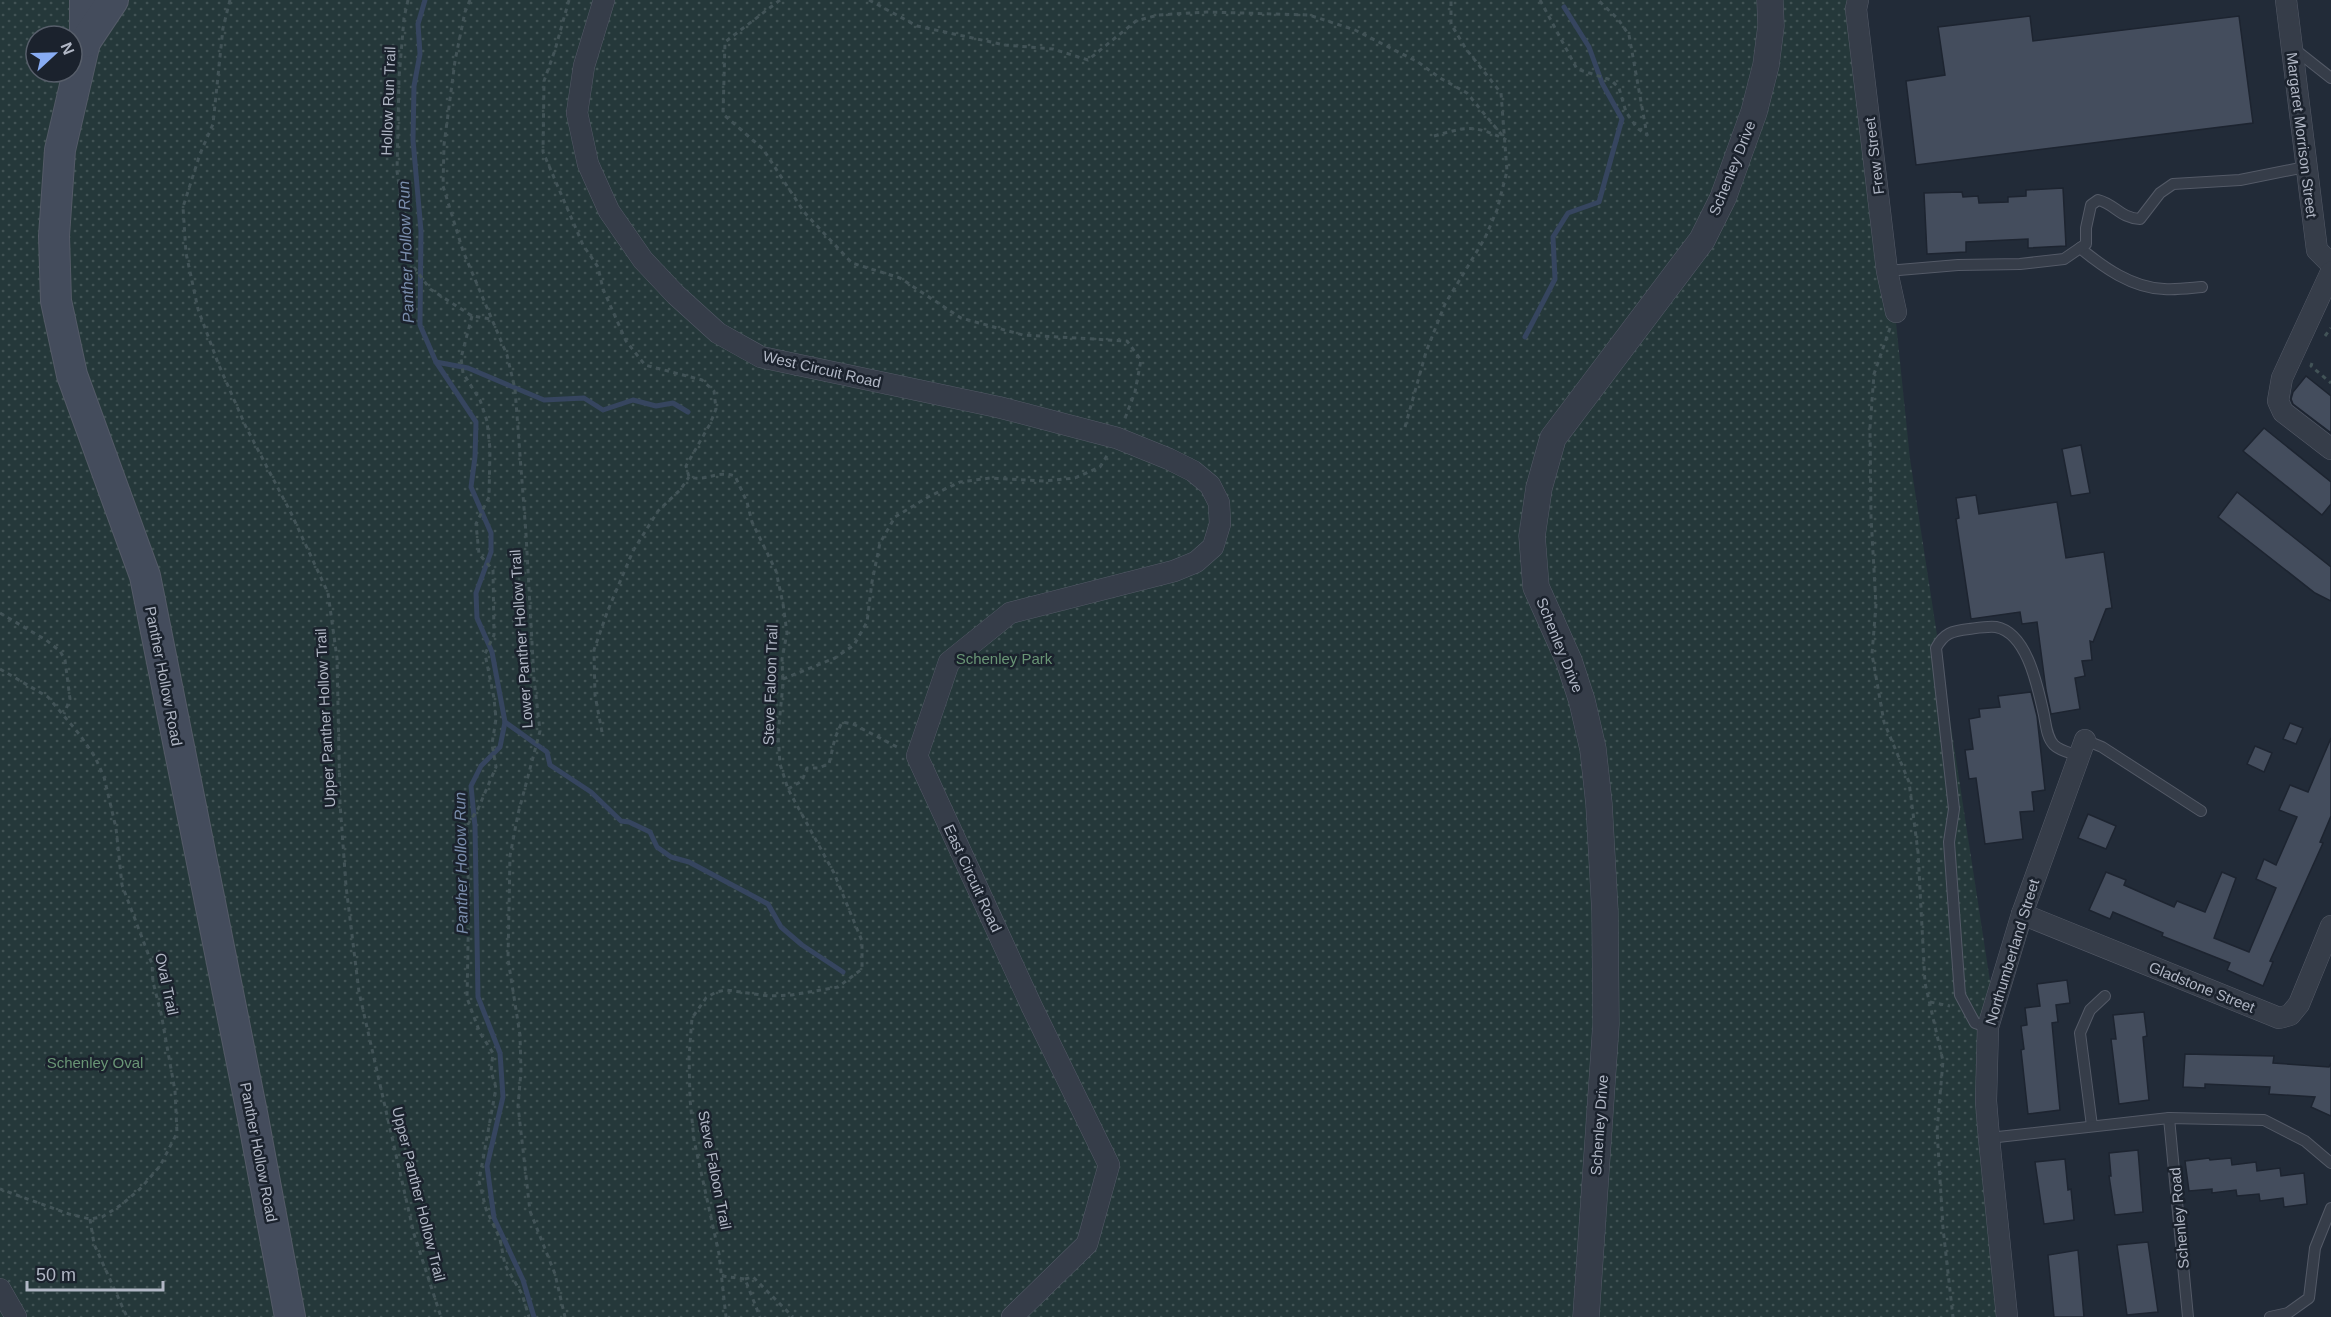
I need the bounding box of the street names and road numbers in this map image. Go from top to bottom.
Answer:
street label: Hollow Run Trail [378,46,398,156]
street label: Margaret Morrison Street [2283,51,2321,220]
street label: Frew Street [1861,116,1887,196]
street label: Schenley Drive [1705,118,1759,218]
street label: West Circuit Road [761,347,883,391]
street label: Lower Panther Hollow Trail [506,549,536,729]
street label: Schenley Drive [1533,595,1587,695]
street label: Panther Hollow Road [142,605,186,747]
street label: Steve Faloon Trail [759,624,781,746]
street label: Upper Panther Hollow Trail [312,628,338,808]
street label: East Circuit Road [941,822,1005,934]
street label: Northumberland Street [1982,876,2043,1027]
street label: Oval Trail [152,951,182,1017]
street label: Gladstone Street [2147,958,2258,1016]
street label: Schenley Drive [1587,1074,1611,1176]
street label: Panther Hollow Road [237,1081,281,1223]
street label: Upper Panther Hollow Trail [389,1105,449,1283]
street label: Steve Faloon Trail [695,1109,735,1231]
street label: Schenley Road [2166,1167,2192,1269]

